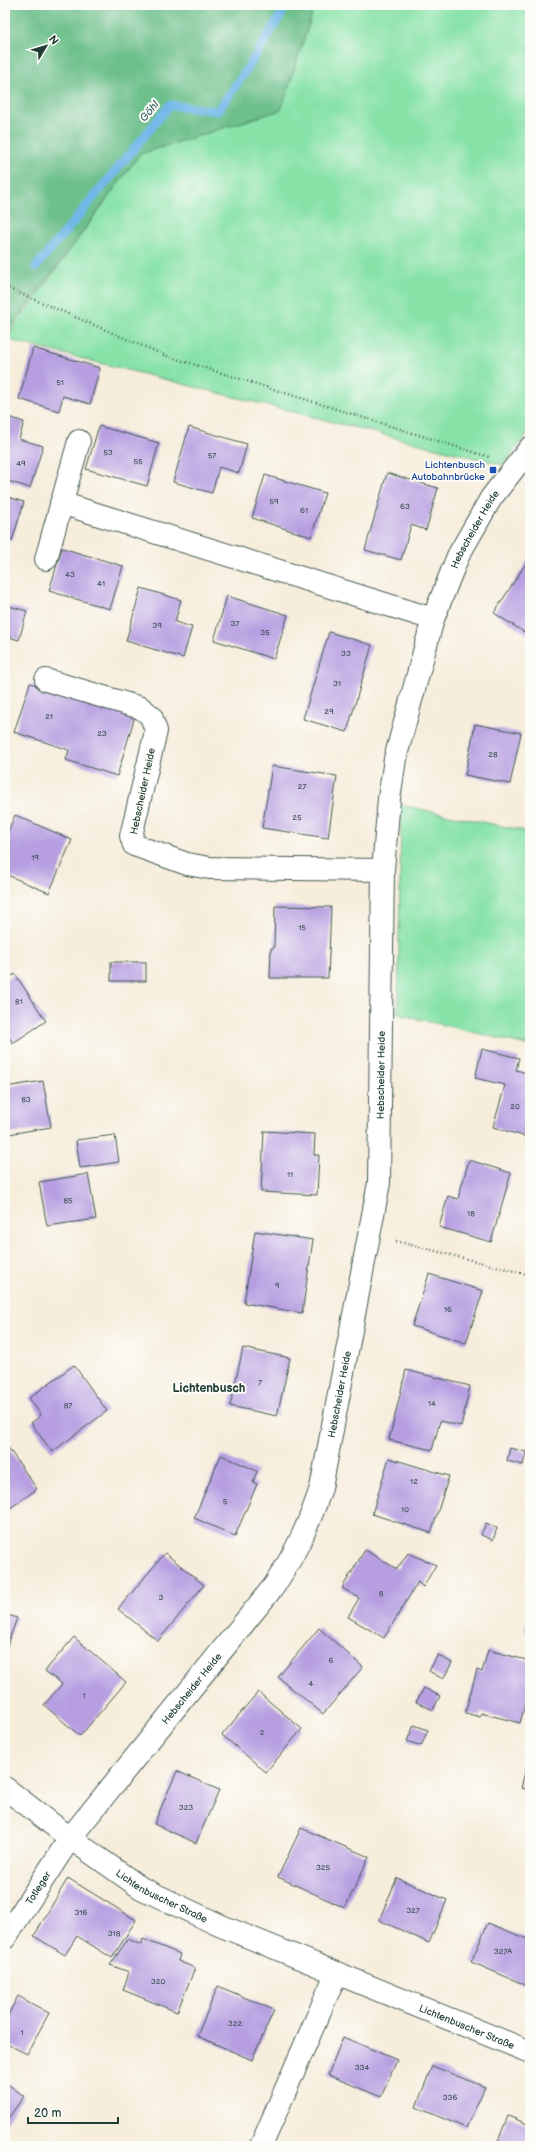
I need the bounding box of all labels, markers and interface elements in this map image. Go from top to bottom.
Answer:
north arrow [26,26,66,66]
text: N [46,33,61,47]
water label: Göhl [137,98,162,124]
house number: 51 [56,378,64,387]
house number: 53 [103,448,113,457]
house number: 57 [208,451,216,460]
house number: 55 [133,457,143,466]
house number: 49 [16,459,26,468]
place label: Lichtenbusch Autobahnbrücke [412,459,485,483]
marker: Lichtenbusch Autobahnbrücke [488,465,498,475]
street label: Hebscheider Heide [449,488,502,570]
house number: 59 [269,497,279,506]
house number: 63 [400,502,410,511]
house number: 61 [300,506,308,515]
house number: 43 [65,570,75,579]
house number: 41 [97,579,105,588]
house number: 37 [231,619,239,628]
house number: 39 [152,621,162,630]
house number: 35 [260,628,270,637]
house number: 33 [341,649,351,658]
house number: 31 [333,679,341,688]
house number: 29 [324,707,334,716]
house number: 21 [45,712,53,721]
house number: 23 [97,729,107,738]
street label: Hebscheider Heide [128,747,158,836]
house number: 28 [488,750,498,759]
house number: 27 [298,782,306,791]
house number: 25 [292,813,302,822]
house number: 19 [31,853,39,862]
house number: 15 [298,923,306,932]
house number: 81 [15,997,23,1006]
street label: Hebscheider Heide [375,1031,388,1119]
house number: 83 [21,1095,31,1104]
house number: 20 [510,1102,520,1111]
house number: 11 [287,1170,293,1179]
house number: 85 [63,1196,73,1205]
house number: 18 [467,1209,475,1218]
house number: 9 [275,1281,280,1290]
house number: 16 [444,1305,452,1314]
street label: Hebscheider Heide [326,1350,354,1439]
house number: 7 [258,1378,262,1387]
district label: Lichtenbusch [173,1381,245,1396]
house number: 14 [428,1399,436,1408]
house number: 87 [64,1401,72,1410]
house number: 12 [410,1477,418,1486]
house number: 5 [223,1497,228,1506]
house number: 10 [401,1505,409,1514]
house number: 8 [379,1589,384,1598]
house number: 3 [159,1593,164,1602]
street label: Hebscheider Heide [160,1651,225,1727]
house number: 6 [329,1656,334,1665]
house number: 4 [309,1679,314,1688]
house number: 1 [82,1691,86,1700]
house number: 2 [260,1728,265,1737]
house number: 323 [179,1803,193,1812]
house number: 325 [316,1863,331,1872]
street label: Lichtenbuscher Straße [113,1867,209,1926]
street label: Totleger [23,1869,54,1907]
house number: 327 [406,1906,420,1915]
house number: 316 [75,1908,88,1917]
house number: 318 [108,1929,121,1938]
house number: 327A [494,1947,512,1956]
house number: 320 [151,1977,165,1986]
street label: Lichtenbuscher Straße [417,2002,516,2052]
house number: 322 [228,2019,242,2028]
house number: 1 [20,2028,24,2037]
house number: 334 [355,2063,369,2072]
house number: 336 [443,2093,457,2102]
scale bar [28,2099,118,2125]
text: 20 m [34,2106,61,2121]

